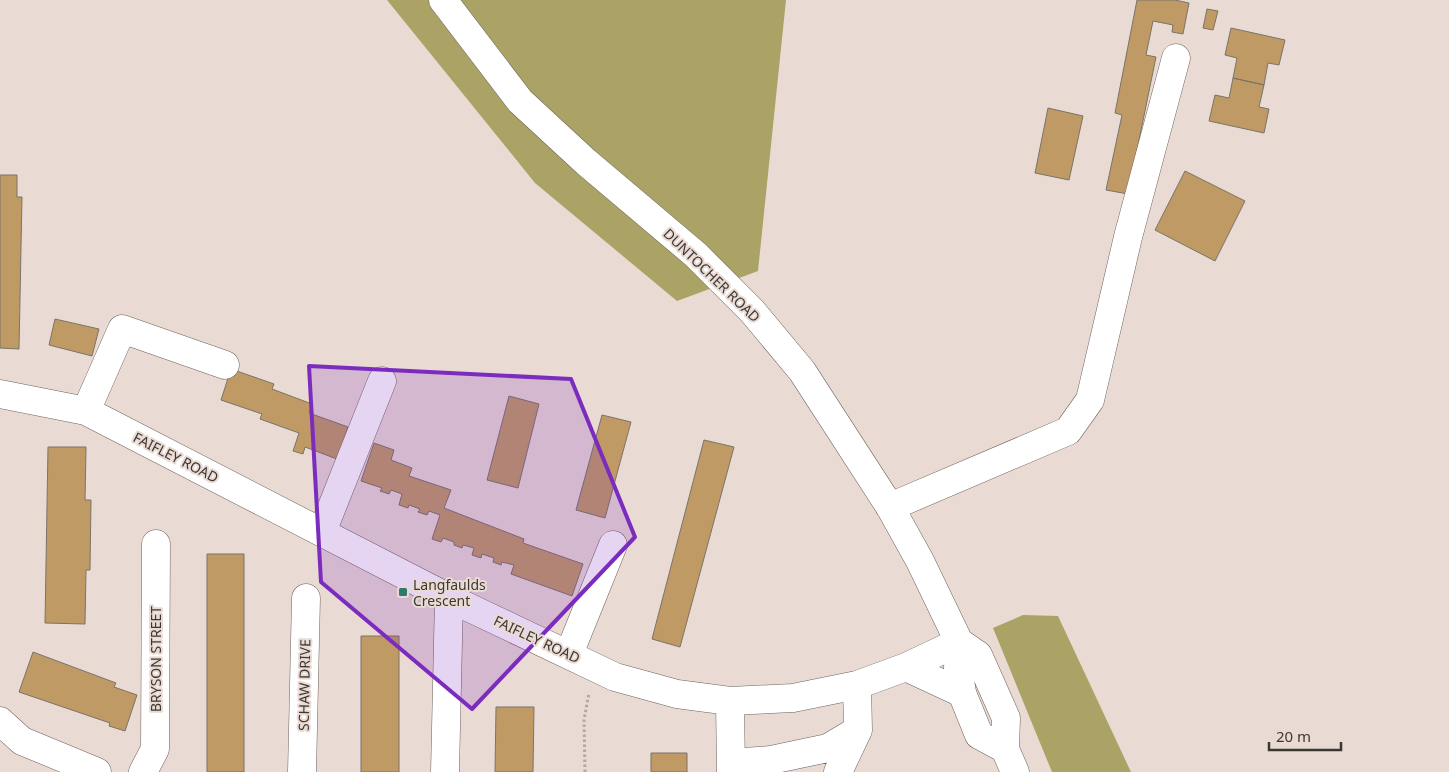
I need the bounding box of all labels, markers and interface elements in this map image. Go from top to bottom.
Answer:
street label: DUNTOCHER ROAD [660,224,764,326]
street label: FAIFLEY ROAD [130,427,222,487]
place label: Langfaulds Crescent [413,575,486,610]
marker: Langfaulds Crescent [397,586,409,598]
street label: BRYSON STREET [146,606,165,712]
street label: FAIFLEY ROAD [491,611,583,667]
street label: SCHAW DRIVE [294,639,314,731]
scale bar [1269,720,1342,752]
text: 20 m [1276,726,1311,746]

